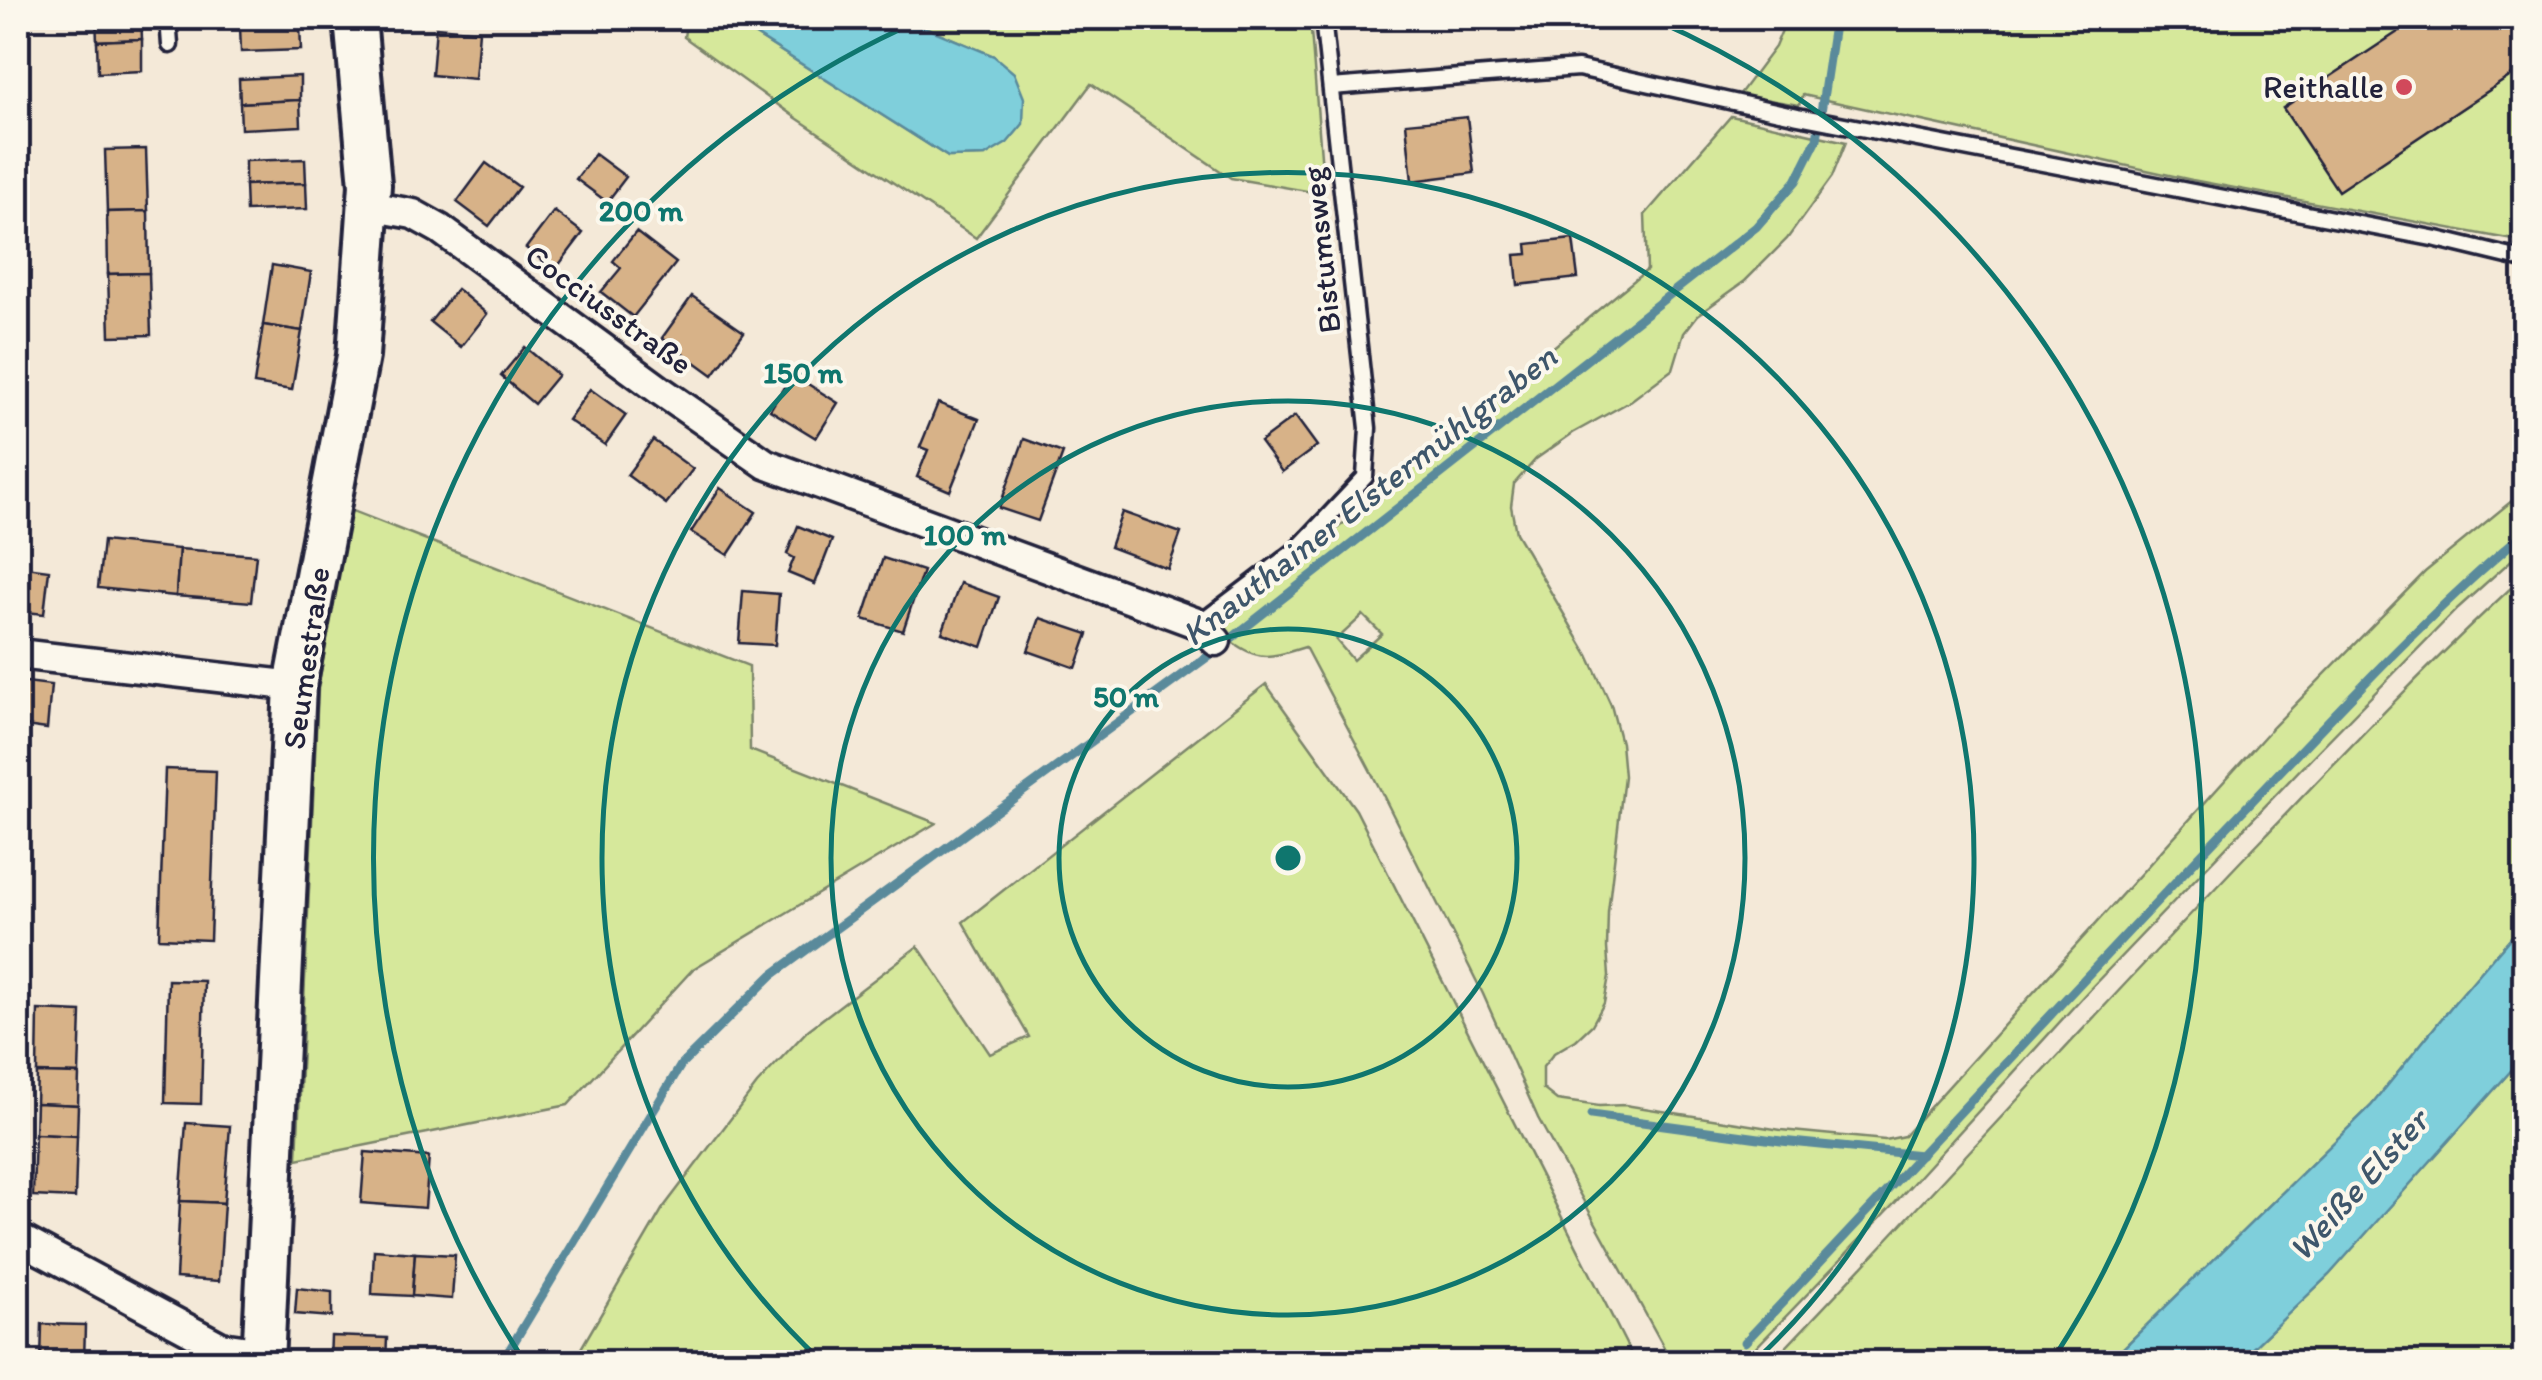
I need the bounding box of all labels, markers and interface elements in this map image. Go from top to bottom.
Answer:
place label: Reithalle [2263,68,2384,106]
marker: Reithalle [2393,76,2415,98]
street label: Bistumsweg [1293,164,1349,335]
text: 200 m [599,192,684,229]
street label: Cocciusstraße [518,236,700,382]
water label: Knauthainer Elstermühlgraben [1173,335,1565,655]
text: 150 m [763,354,844,391]
text: 100 m [924,516,1007,553]
street label: Seumestraße [274,564,338,752]
text: 50 m [1093,678,1160,715]
centre of rings [1270,840,1306,876]
water label: Weiße Elster [2279,1098,2440,1269]

